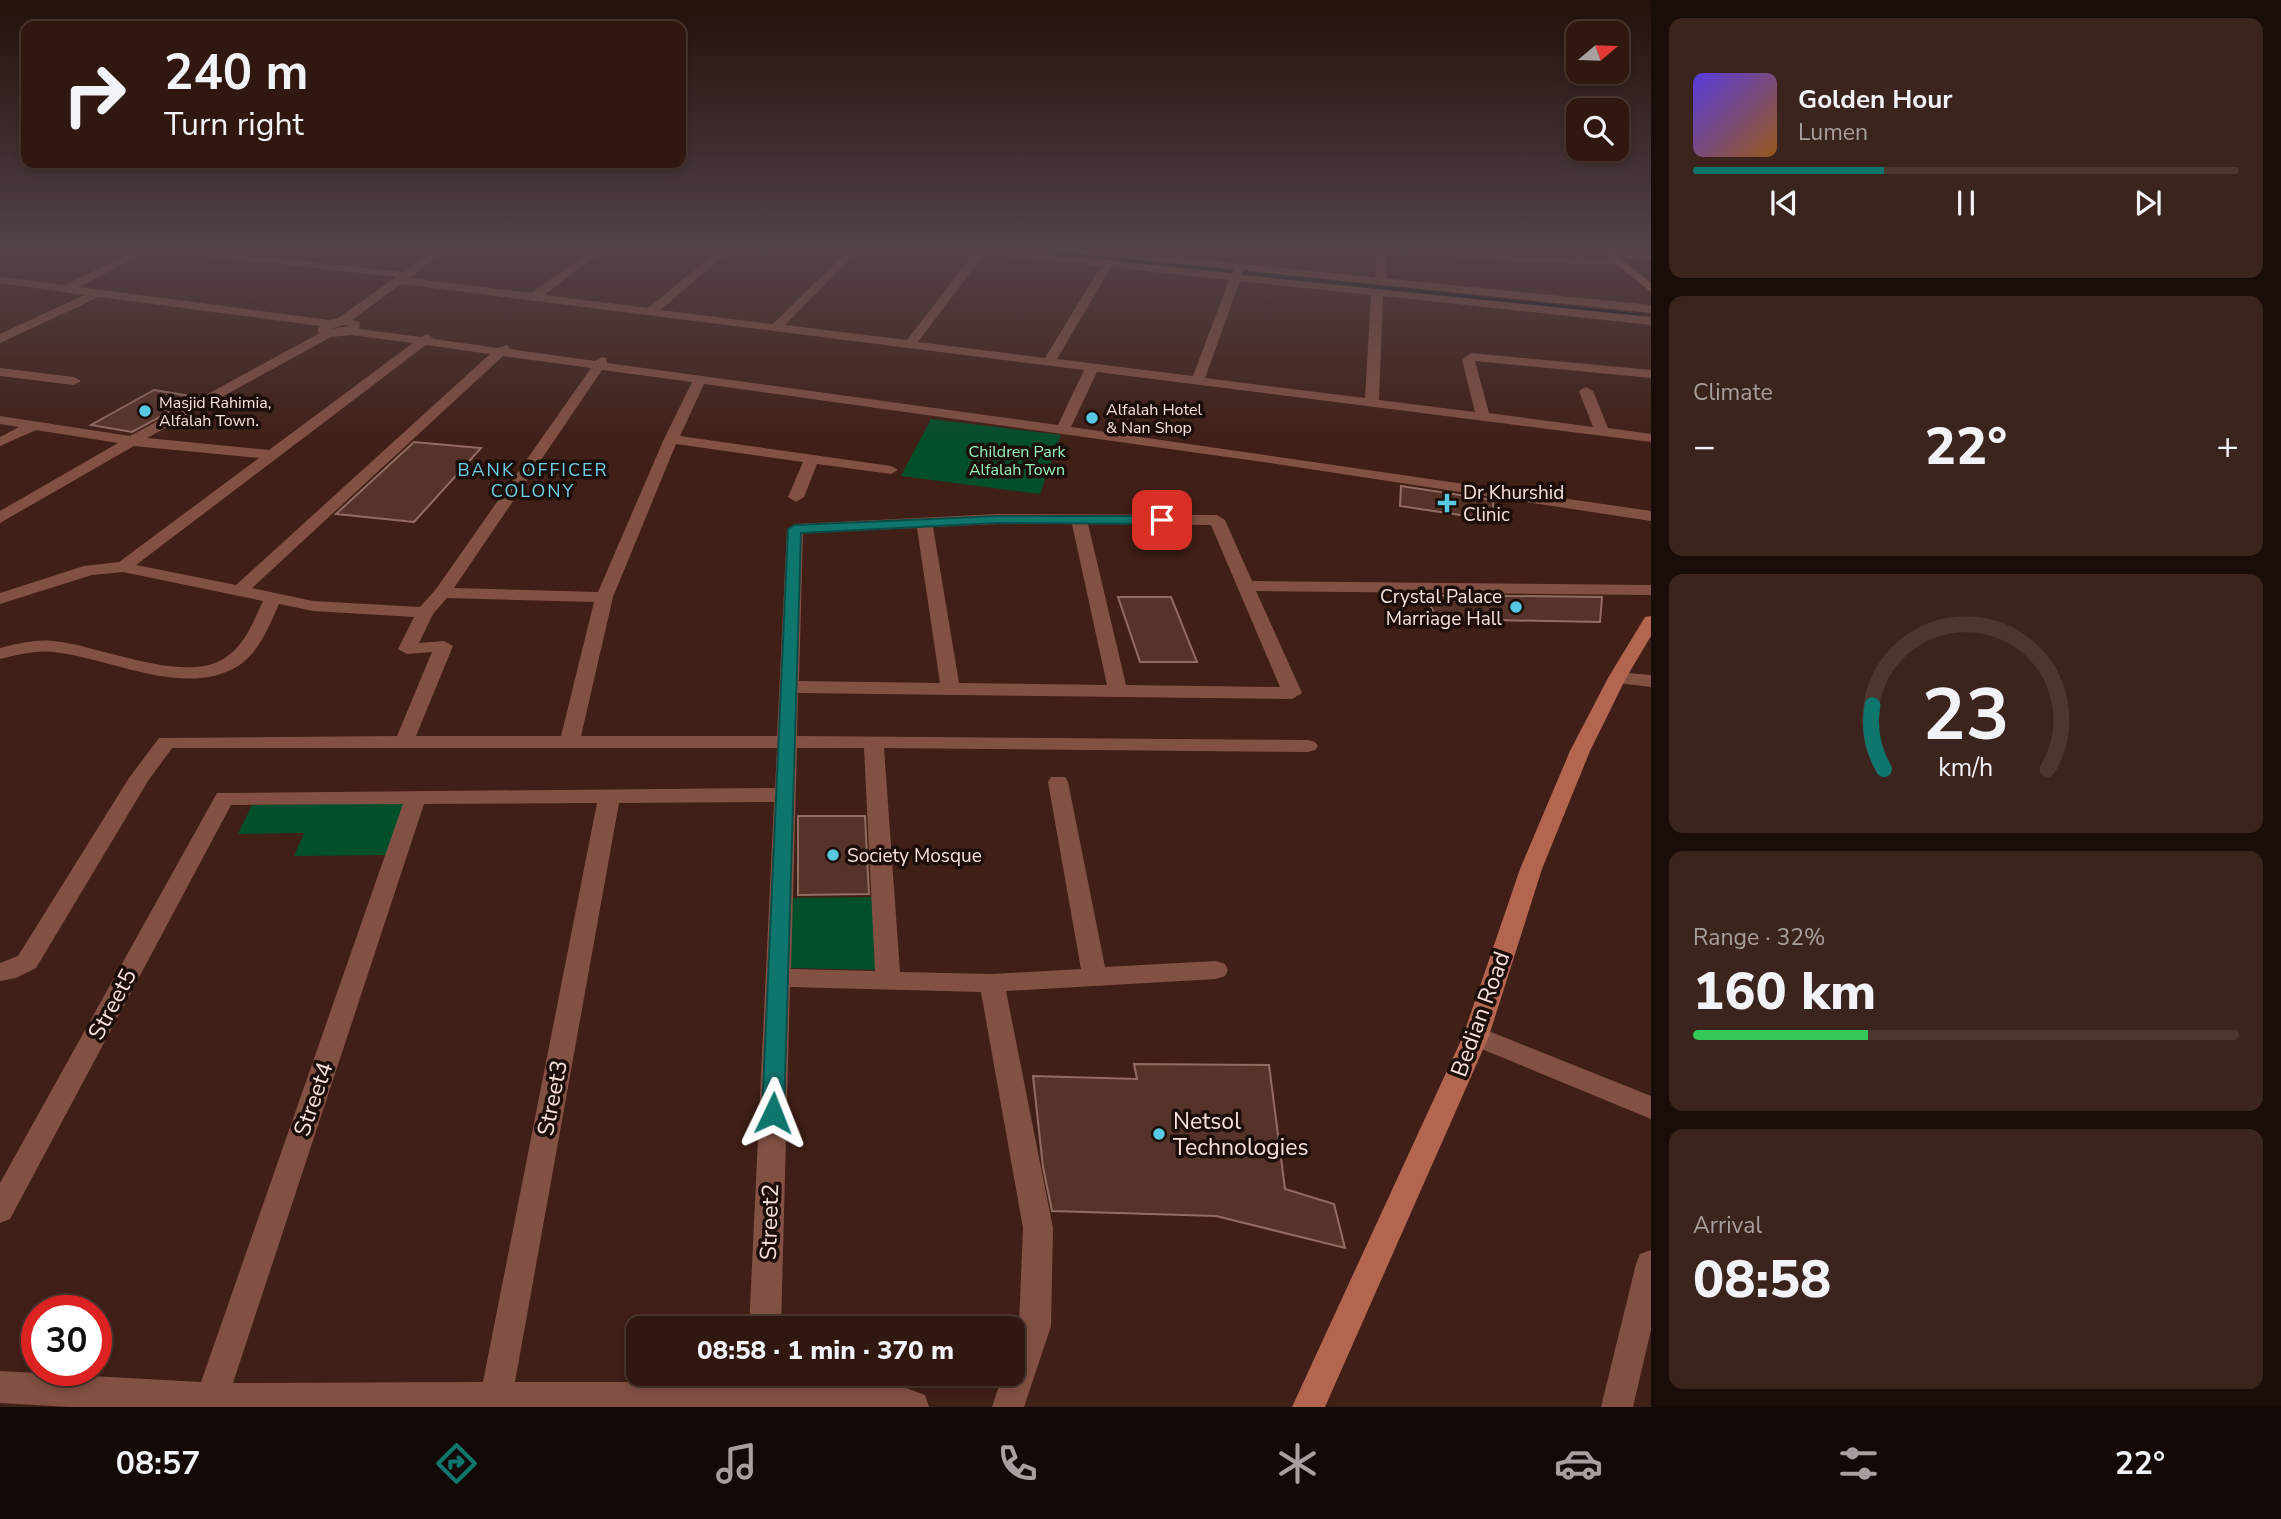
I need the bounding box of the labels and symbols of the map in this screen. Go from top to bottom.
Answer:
north arrow [1566,21,1629,84]
place label: Masjid Rahimia, Alfalah Town. [159,392,271,432]
place label: Alfalah Hotel & Nan Shop [1106,399,1202,439]
marker: Masjid Rahimia, Alfalah Town. [137,403,153,419]
marker: Alfalah Hotel & Nan Shop [1084,410,1100,426]
park label: Children Park Alfalah Town [969,441,1066,481]
district label: BANK OFFICER COLONY [457,458,609,503]
place label: Dr Khurshid Clinic [1463,480,1564,528]
pin [1132,490,1192,550]
marker: Dr Khurshid Clinic [1437,493,1457,513]
place label: Crystal Palace Marriage Hall [1380,584,1502,632]
marker: Crystal Palace Marriage Hall [1508,599,1524,615]
place label: Society Mosque [847,843,982,869]
marker: Society Mosque [825,847,841,863]
street label: Bedian Road [1443,947,1517,1081]
street label: Street5 [81,963,144,1045]
street label: Street4 [286,1058,341,1140]
street label: Street3 [530,1058,575,1139]
position arrow [736,1076,810,1150]
place label: Netsol Technologies [1173,1106,1308,1163]
marker: Netsol Technologies [1151,1126,1167,1142]
street label: Street2 [753,1183,786,1261]
speed limit sign: 30 [21,1295,112,1386]

